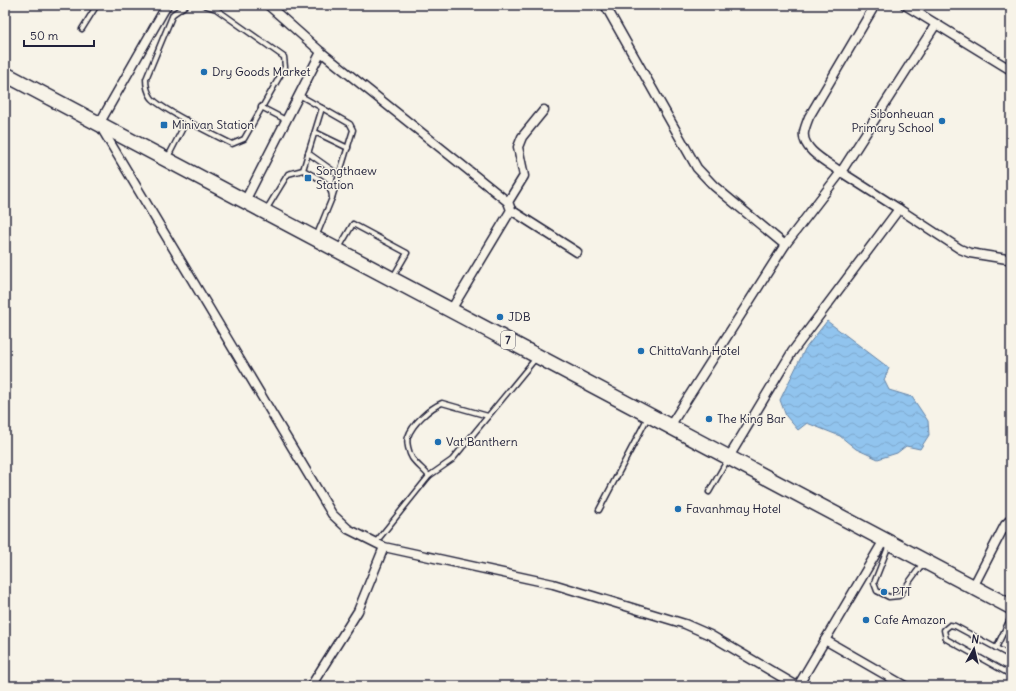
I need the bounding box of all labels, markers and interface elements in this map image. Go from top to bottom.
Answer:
scale bar [24,22,94,48]
text: 50 m [30,28,59,43]
place label: Dry Goods Market [212,64,311,79]
marker: Dry Goods Market [199,67,209,77]
place label: Sibonheuan Primary School [851,106,934,135]
marker: Sibonheuan Primary School [937,116,947,126]
place label: Minivan Station [172,117,254,132]
marker: Minivan Station [159,120,169,130]
place label: Songthaew Station [316,163,377,192]
marker: Songthaew Station [303,173,313,183]
place label: JDB [508,309,531,324]
marker: JDB [495,312,505,322]
road number: 7 [501,331,515,349]
place label: ChittaVanh Hotel [649,343,740,358]
marker: ChittaVanh Hotel [636,346,646,356]
place label: The King Bar [717,411,786,426]
marker: The King Bar [704,414,714,424]
place label: Vat Banthern [446,434,518,449]
marker: Vat Banthern [433,437,443,447]
place label: Favanhmay Hotel [686,501,781,516]
marker: Favanhmay Hotel [673,504,683,514]
place label: PTT [892,584,912,599]
marker: PTT [879,587,889,597]
place label: Cafe Amazon [874,612,946,627]
marker: Cafe Amazon [861,615,871,625]
north arrow [954,629,994,669]
text: N [971,632,980,647]

